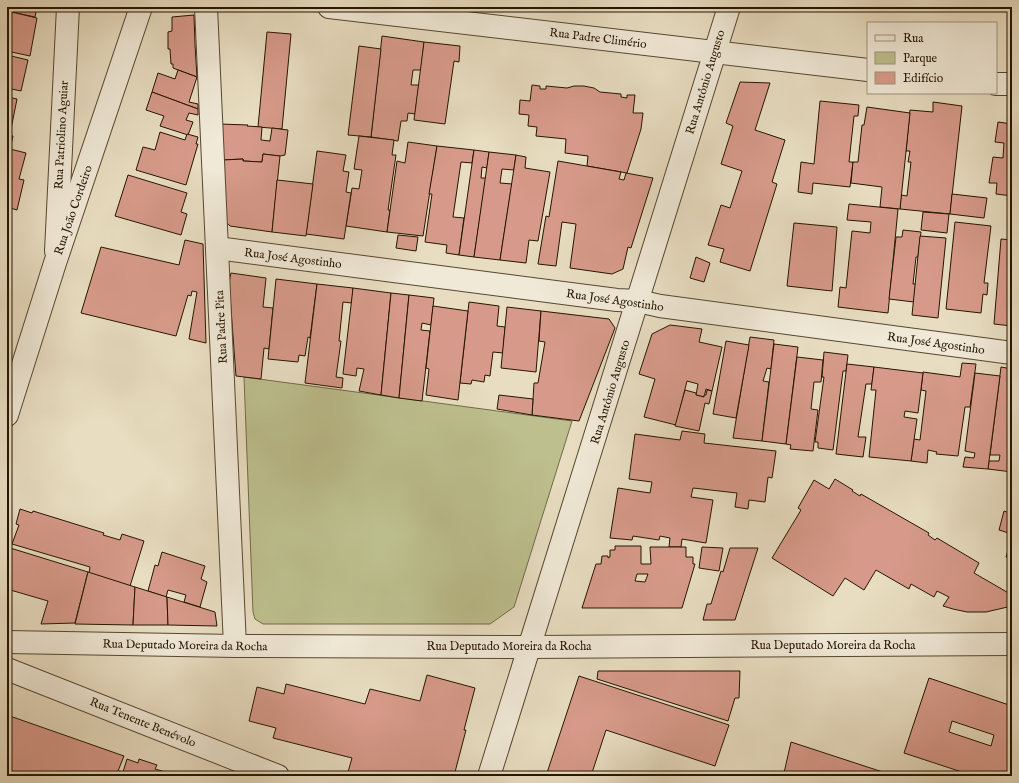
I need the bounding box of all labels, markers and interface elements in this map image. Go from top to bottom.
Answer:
legend [867,22,997,94]
street label: Rua Padre Climério [548,25,648,52]
street label: Rua Antônio Augusto [682,28,729,136]
text: Rua [903,31,924,46]
text: Parque [903,51,938,67]
text: Edifício [903,71,944,86]
street label: Rua Patriolino Aguiar [51,80,72,190]
street label: Rua João Cordeiro [51,163,97,257]
street label: Rua José Agostinho [243,245,343,273]
street label: Rua José Agostinho [565,286,665,316]
street label: Rua Padre Pita [212,289,231,364]
street label: Rua José Agostinho [886,329,986,359]
street label: Rua Antônio Augusto [587,338,634,446]
street label: Rua Deputado Moreira da Rocha [102,637,268,655]
street label: Rua Deputado Moreira da Rocha [750,638,916,654]
street label: Rua Deputado Moreira da Rocha [426,639,592,655]
street label: Rua Tenente Benévolo [87,694,199,751]

